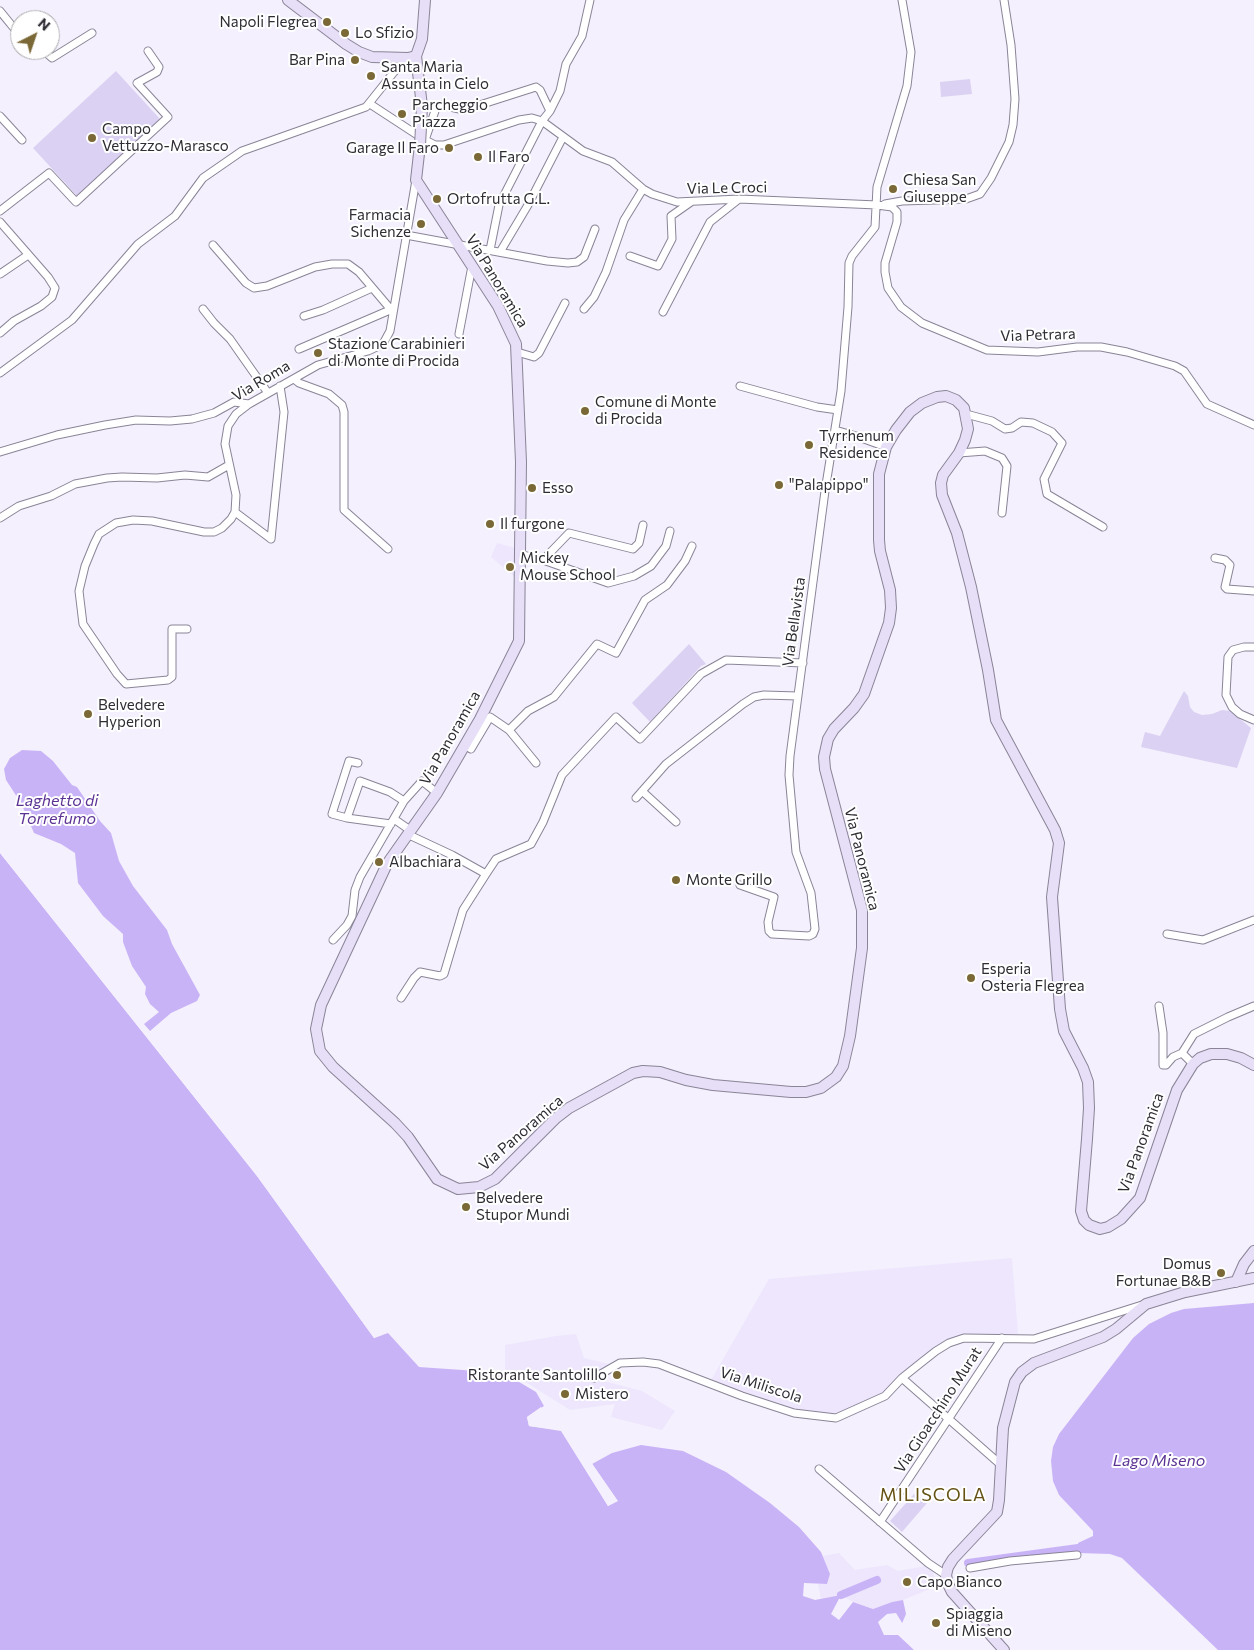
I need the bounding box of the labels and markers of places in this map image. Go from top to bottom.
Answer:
place label: Napoli Flegrea [220,13,317,31]
marker: Napoli Flegrea [321,16,333,28]
place label: Lo Sfizio [355,24,414,42]
marker: Lo Sfizio [339,27,351,39]
place label: Bar Pina [289,51,345,69]
marker: Bar Pina [349,54,361,66]
place label: Santa Maria Assunta in Cielo [381,58,489,93]
marker: Santa Maria Assunta in Cielo [365,70,377,82]
place label: Parcheggio Piazza [412,96,488,131]
marker: Parcheggio Piazza [396,108,408,120]
place label: Campo Vettuzzo-Marasco [102,120,229,155]
marker: Campo Vettuzzo-Marasco [86,132,98,144]
place label: Garage Il Faro [346,139,439,157]
marker: Garage Il Faro [443,142,455,154]
place label: Il Faro [488,148,530,166]
marker: Il Faro [472,151,484,163]
place label: Chiesa San Giuseppe [903,171,976,206]
marker: Chiesa San Giuseppe [887,183,899,195]
place label: Ortofrutta G.L. [447,190,550,208]
marker: Ortofrutta G.L. [431,193,443,205]
place label: Farmacia Sichenze [349,206,411,241]
marker: Farmacia Sichenze [415,218,427,230]
place label: Stazione Carabinieri di Monte di Procida [328,335,465,370]
marker: Stazione Carabinieri di Monte di Procida [312,347,324,359]
place label: Comune di Monte di Procida [595,393,716,428]
marker: Comune di Monte di Procida [579,405,591,417]
place label: Tyrrhenum Residence [819,427,894,462]
marker: Tyrrhenum Residence [803,439,815,451]
place label: "Palapippo" [789,476,868,494]
place label: Esso [542,479,573,497]
marker: "Palapippo" [773,479,785,491]
marker: Esso [526,482,538,494]
place label: Il furgone [500,515,565,533]
marker: Il furgone [484,518,496,530]
place label: Mickey Mouse School [520,549,616,584]
marker: Mickey Mouse School [504,561,516,573]
place label: Belvedere Hyperion [98,696,165,731]
marker: Belvedere Hyperion [82,708,94,720]
place label: Albachiara [389,853,461,871]
marker: Albachiara [373,856,385,868]
place label: Monte Grillo [686,871,772,889]
marker: Monte Grillo [670,874,682,886]
place label: Esperia Osteria Flegrea [981,960,1085,995]
marker: Esperia Osteria Flegrea [965,972,977,984]
place label: Belvedere Stupor Mundi [476,1189,570,1224]
marker: Belvedere Stupor Mundi [460,1201,472,1213]
place label: Domus Fortunae B&B [1116,1255,1211,1290]
marker: Domus Fortunae B&B [1215,1267,1227,1279]
place label: Ristorante Santolillo [468,1366,607,1384]
marker: Ristorante Santolillo [611,1369,623,1381]
place label: Mistero [575,1385,629,1403]
marker: Mistero [559,1388,571,1400]
place label: Capo Bianco [917,1573,1002,1591]
marker: Capo Bianco [901,1576,913,1588]
place label: Spiaggia di Miseno [946,1605,1012,1640]
marker: Spiaggia di Miseno [930,1617,942,1629]

